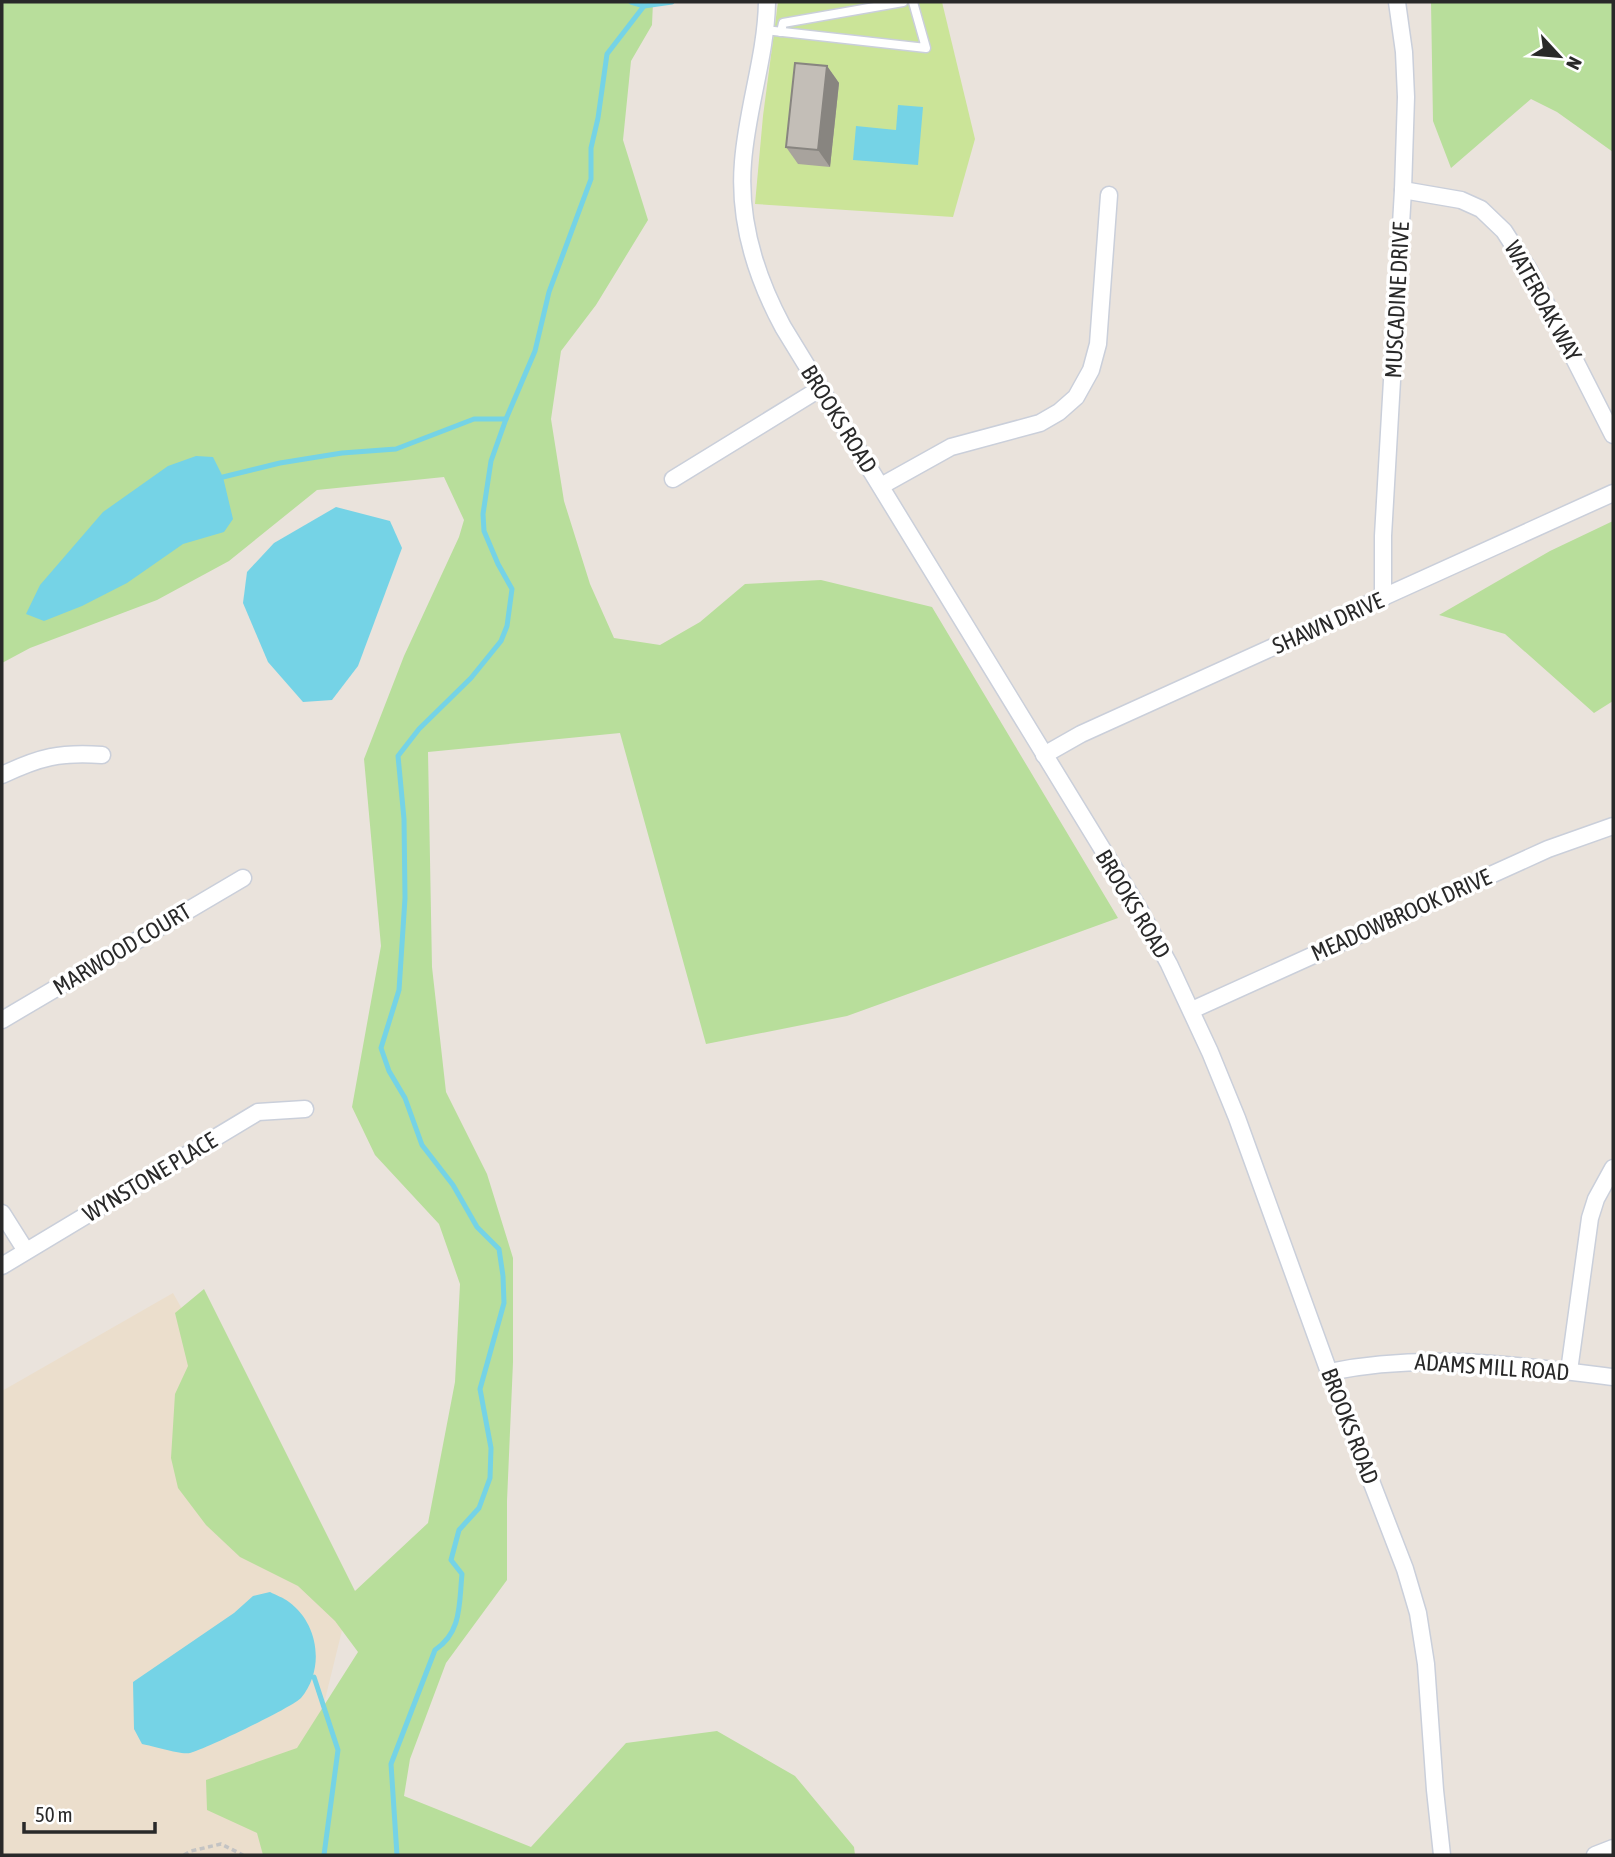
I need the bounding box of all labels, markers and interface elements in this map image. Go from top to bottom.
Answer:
north arrow [1524,21,1594,91]
text: N [1562,54,1587,73]
street label: MUSCADINE DRIVE [1380,221,1414,379]
street label: WATEROAK WAY [1499,236,1587,366]
street label: BROOKS ROAD [796,360,882,478]
street label: SHAWN DRIVE [1269,587,1388,659]
street label: BROOKS ROAD [1090,845,1176,963]
street label: MEADOWBROOK DRIVE [1307,864,1495,966]
street label: MARWOOD COURT [49,898,195,1000]
street label: WYNSTONE PLACE [78,1127,222,1227]
street label: ADAMS MILL ROAD [1414,1349,1570,1385]
street label: BROOKS ROAD [1316,1364,1384,1488]
scale bar [24,1790,156,1834]
text: 50 m [35,1802,73,1826]

